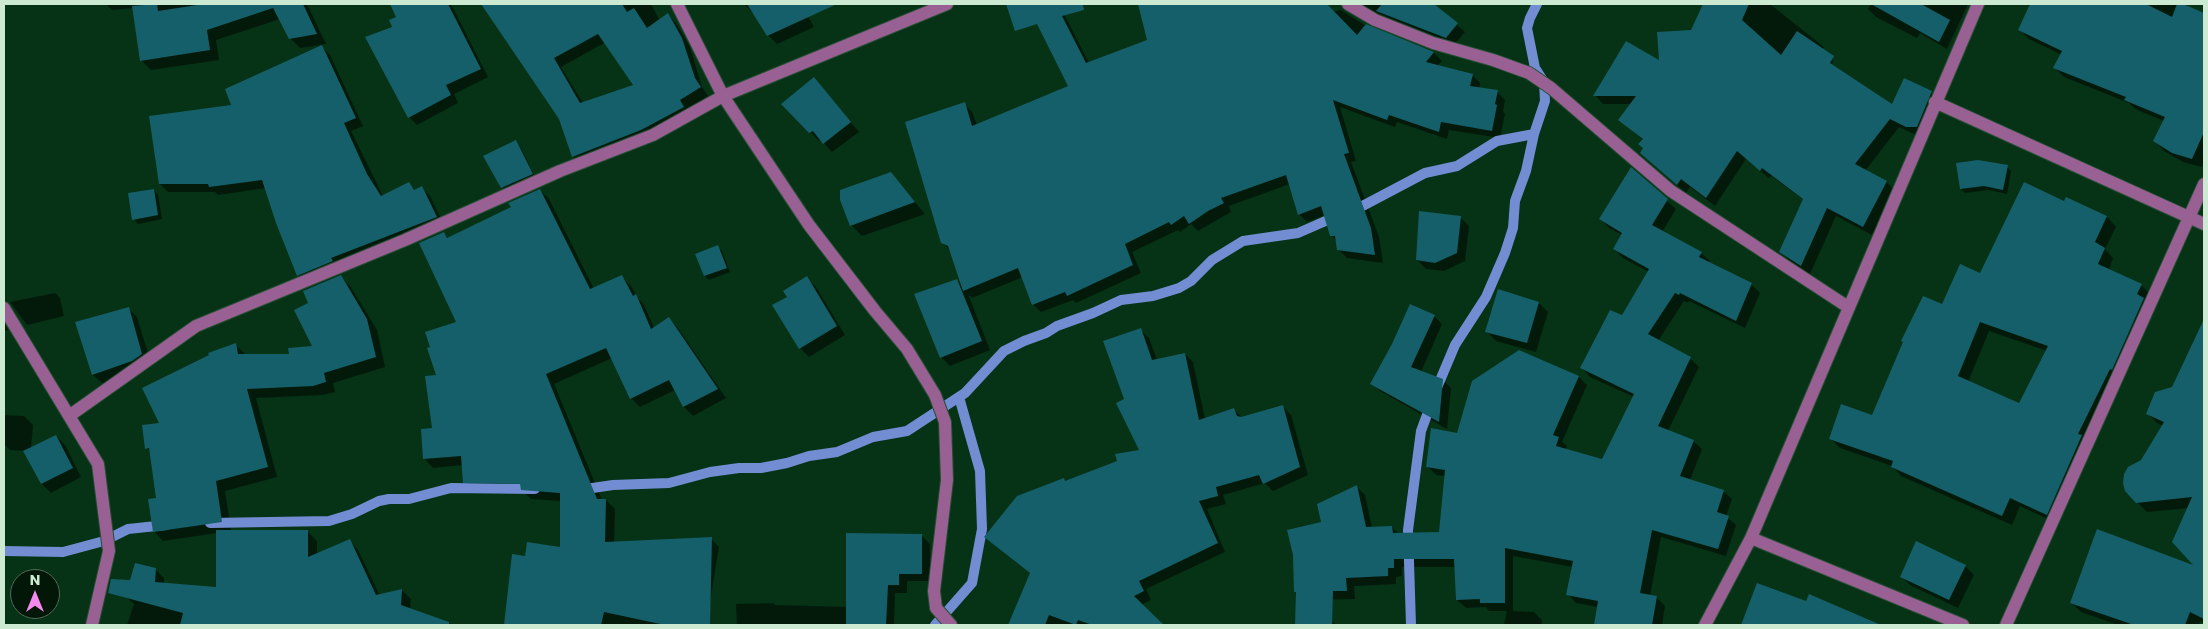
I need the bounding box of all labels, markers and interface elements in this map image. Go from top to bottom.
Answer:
north arrow [10,569,60,619]
text: N [30,570,40,590]

